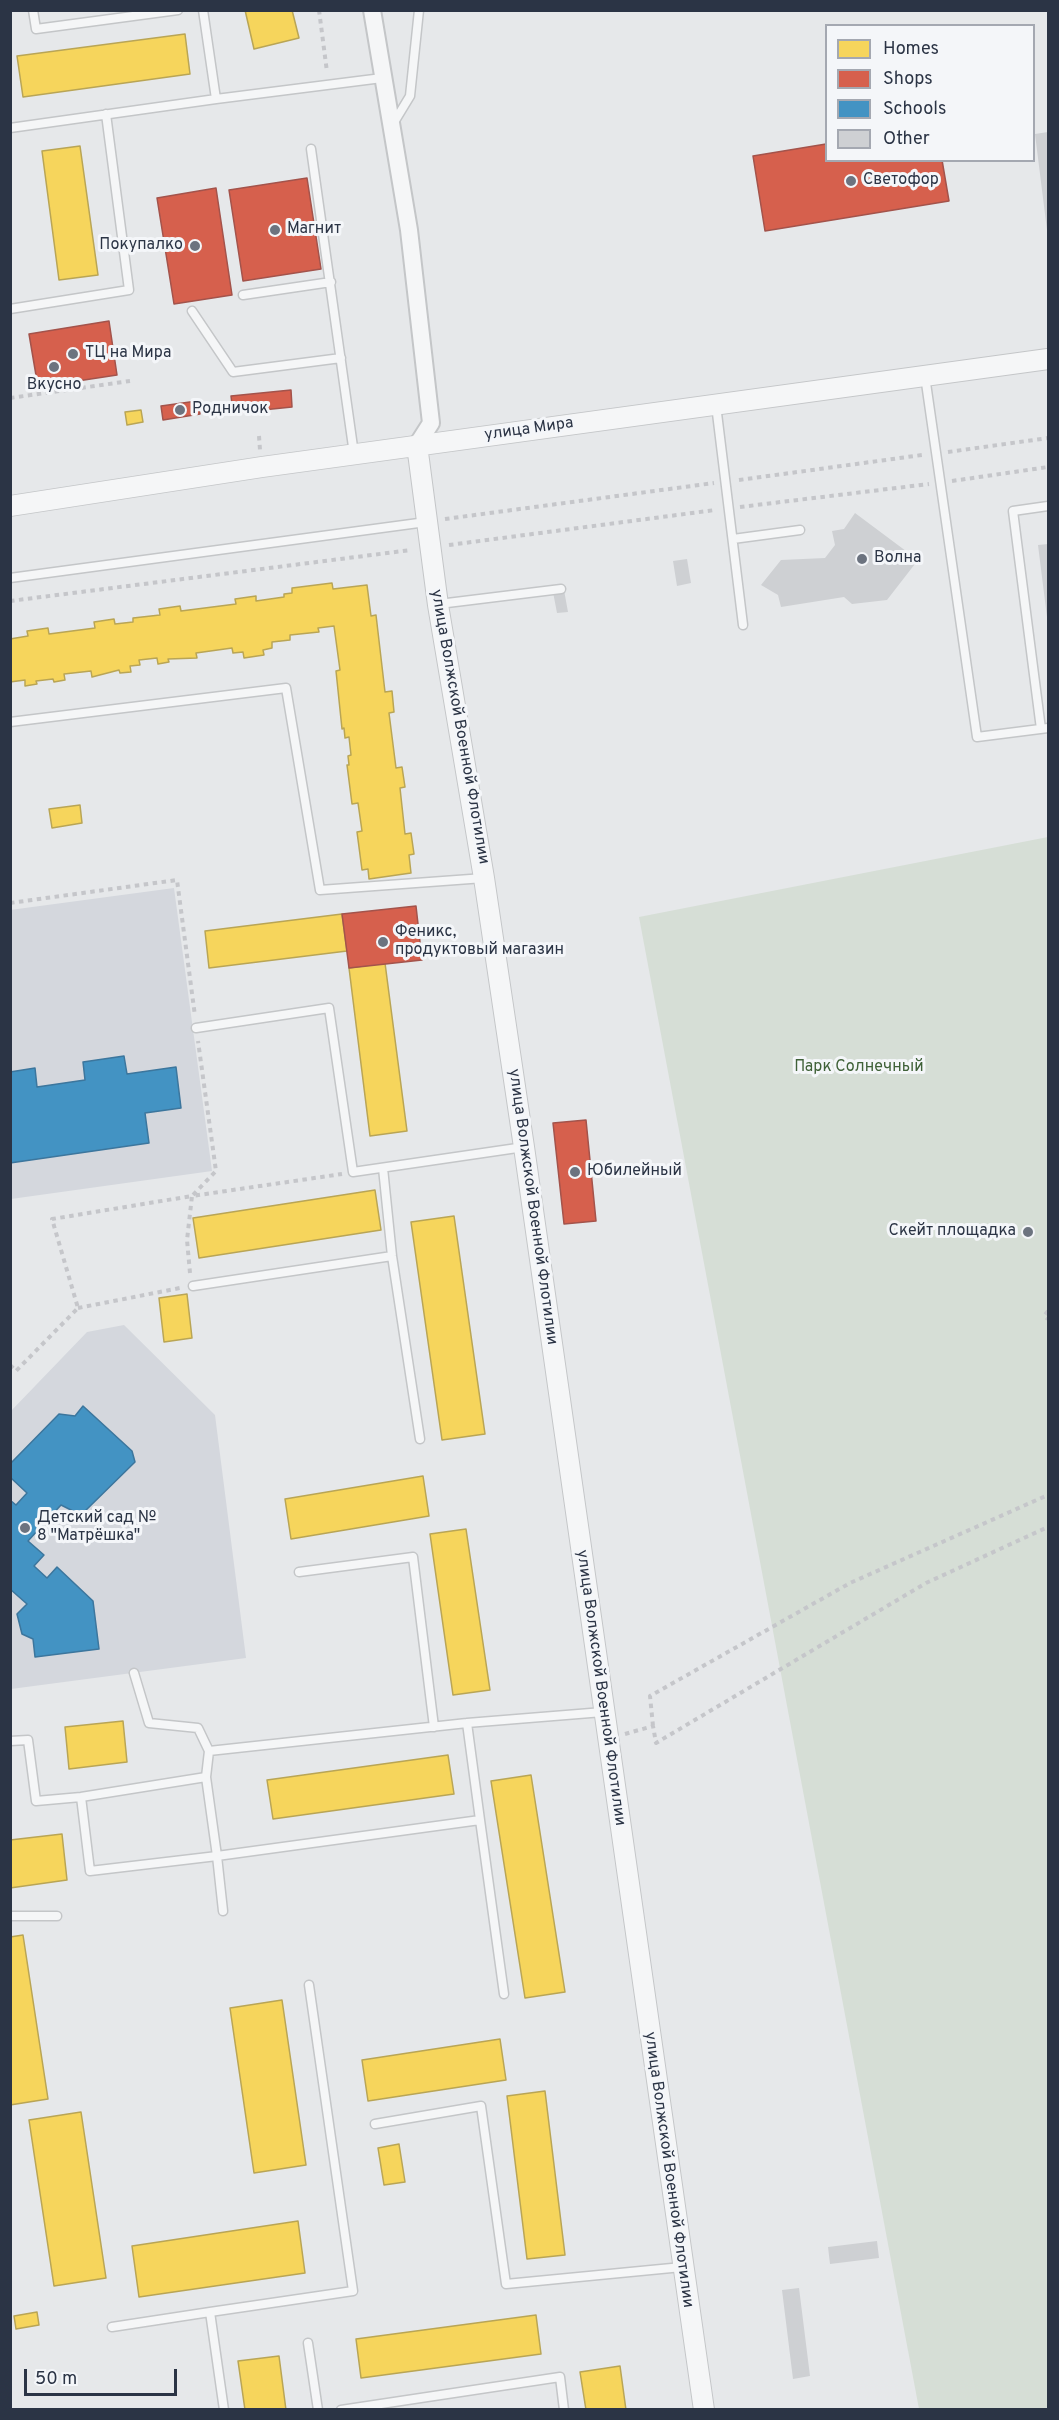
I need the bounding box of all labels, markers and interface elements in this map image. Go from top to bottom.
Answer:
legend [825,24,1035,162]
text: Homes [883,38,939,61]
text: Shops [883,68,933,91]
text: Schools [883,98,946,121]
text: Other [883,128,930,151]
place label: Светофор [863,171,939,191]
marker: Светофор [844,174,858,188]
place label: Магнит [287,220,341,240]
marker: Магнит [268,223,282,237]
place label: Покупалко [99,236,183,256]
marker: Покупалко [188,239,202,253]
place label: ТЦ на Мира [85,344,171,364]
marker: ТЦ на Мира [66,347,80,361]
marker: Вкусно [47,360,61,374]
place label: Вкусно [27,376,81,396]
place label: Родничок [192,400,268,420]
marker: Родничок [173,403,187,417]
street label: улица Мира [483,414,575,446]
place label: Волна [874,549,921,569]
marker: Волна [855,552,869,566]
street label: улица Волжской Военной Флотилии [425,588,493,866]
place label: Феникс, продуктовый магазин [395,923,564,961]
marker: Феникс, продуктовый магазин [376,935,390,949]
park label: Парк Солнечный [794,1058,924,1078]
street label: улица Волжской Военной Флотилии [503,1068,561,1346]
place label: Юбилейный [587,1162,682,1182]
marker: Юбилейный [568,1165,582,1179]
place label: Скейт площадка [889,1222,1016,1242]
marker: Скейт площадка [1021,1225,1035,1239]
place label: Детский сад № 8 "Матрёшка" [37,1509,156,1547]
marker: Детский сад № 8 "Матрёшка" [18,1521,32,1535]
street label: улица Волжской Военной Флотилии [571,1549,629,1827]
street label: улица Волжской Военной Флотилии [639,2031,697,2309]
scale bar [27,2357,180,2395]
text: 50 m [35,2368,77,2391]

